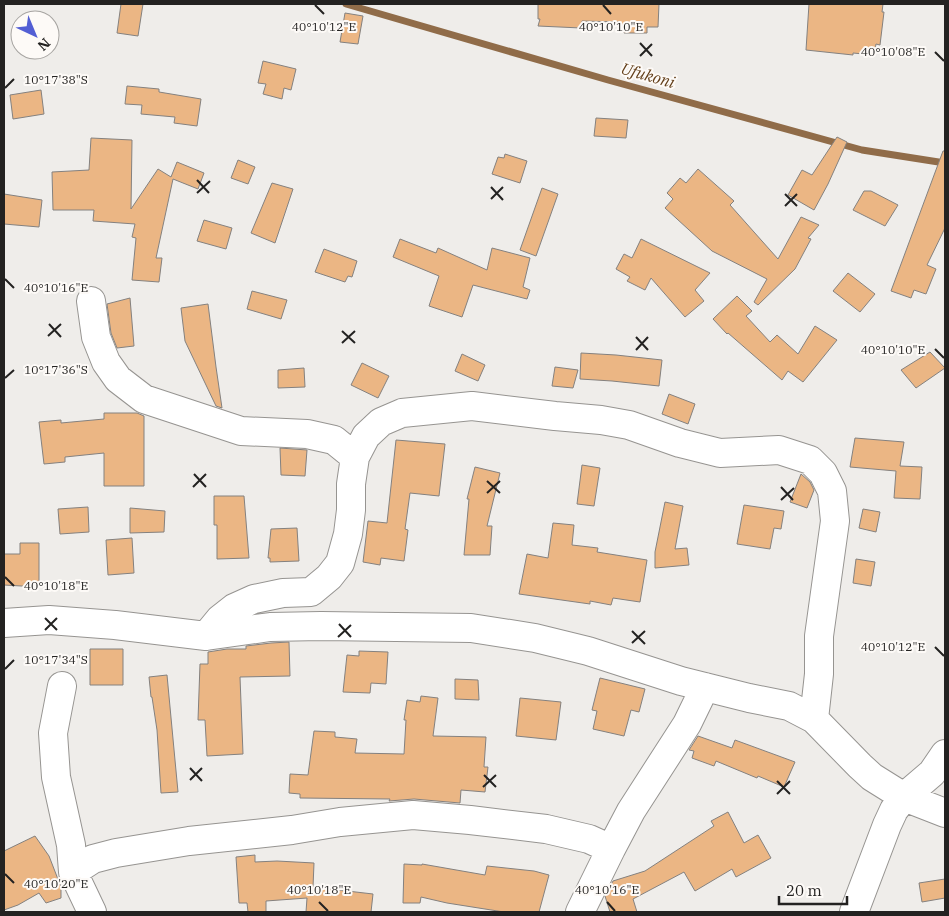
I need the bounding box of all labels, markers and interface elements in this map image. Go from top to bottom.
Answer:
north arrow [10,10,60,60]
text: 40°10'12"E [292,19,356,34]
text: 40°10'10"E [579,19,643,34]
text: N [34,34,54,55]
text: 40°10'08"E [861,44,925,59]
water label: Ufukoni [619,58,677,92]
text: 10°17'38"S [24,72,88,87]
text: 40°10'16"E [24,280,88,295]
text: 40°10'10"E [861,342,925,357]
text: 10°17'36"S [24,362,88,377]
text: 40°10'18"E [24,578,88,593]
text: 40°10'12"E [861,639,925,654]
text: 10°17'34"S [24,652,88,667]
scale bar [779,874,846,906]
text: 40°10'20"E [24,876,88,891]
text: 20 m [786,881,822,900]
text: 40°10'18"E [287,882,351,897]
text: 40°10'16"E [575,882,639,897]

